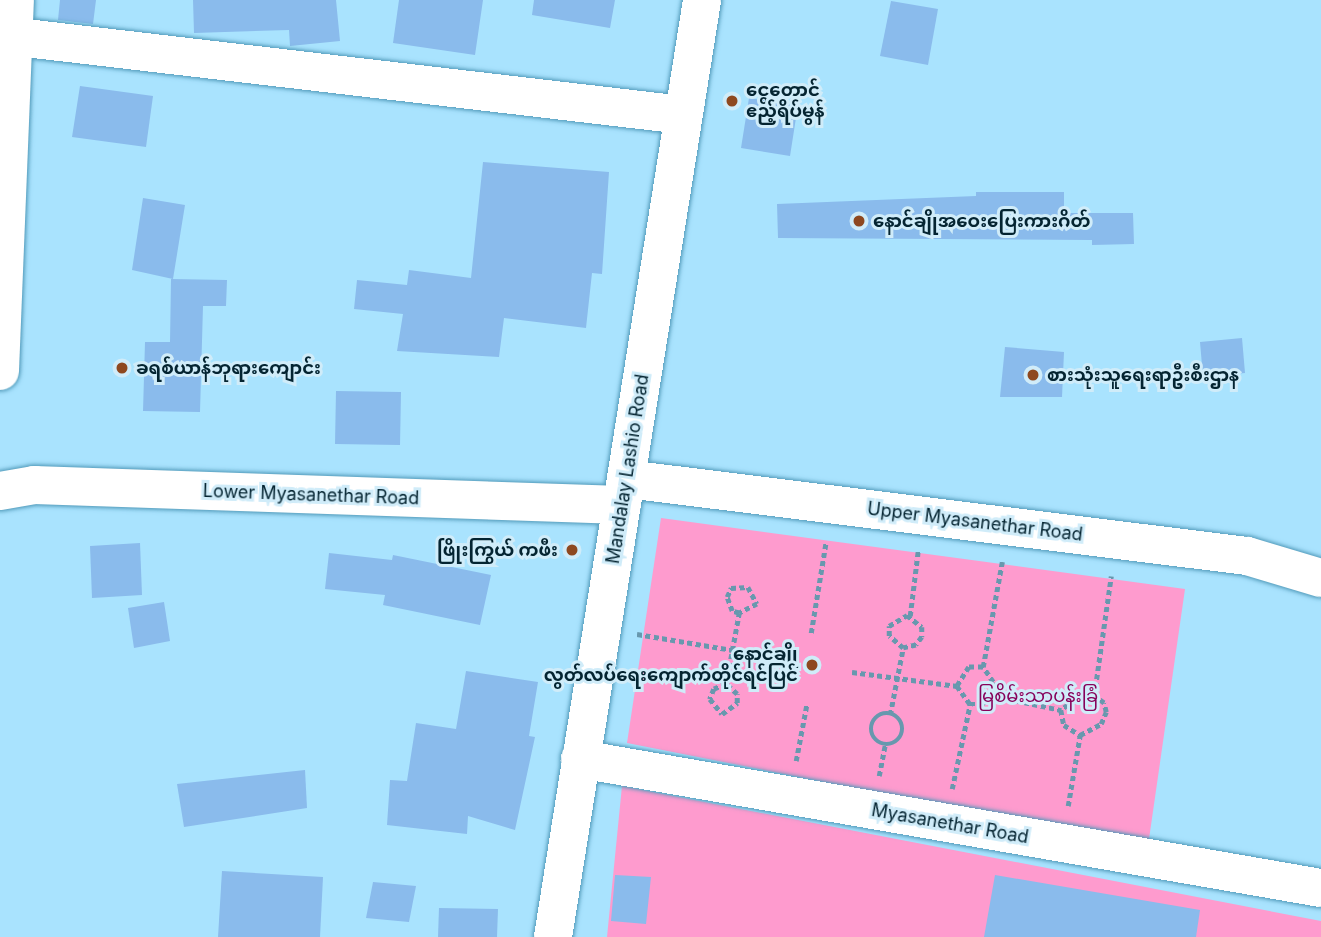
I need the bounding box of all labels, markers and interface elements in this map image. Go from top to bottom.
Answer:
place label: ငွေတောင် ဧည့်ရိပ်မွန် [746,80,825,122]
marker: ငွေတောင် ဧည့်ရိပ်မွန် [724,93,740,109]
place label: နောင်ချိုအဝေးပြေးကားဂိတ် [873,210,1090,232]
marker: နောင်ချိုအဝေးပြေးကားဂိတ် [851,213,867,229]
place label: ခရစ်ယာန်ဘုရားကျောင်း [136,357,321,379]
marker: ခရစ်ယာန်ဘုရားကျောင်း [114,360,130,376]
place label: စားသုံးသူရေးရာဦးစီးဌာန [1047,364,1239,386]
marker: စားသုံးသူရေးရာဦးစီးဌာန [1025,367,1041,383]
street label: Mandalay Lashio Road [602,373,654,565]
street label: Lower Myasanethar Road [202,480,420,510]
street label: Upper Myasanethar Road [866,498,1084,546]
place label: ဖြိုးကြွယ် ကဖီး [437,539,558,561]
marker: ဖြိုးကြွယ် ကဖီး [564,542,580,558]
place label: နောင်ချို လွတ်လပ်ရေးကျောက်တိုင်ရင်ပြင် [544,644,798,686]
marker: နောင်ချို လွတ်လပ်ရေးကျောက်တိုင်ရင်ပြင် [804,657,820,673]
park label: မြစိမ်းသာပန်းခြံ [978,685,1098,707]
street label: Myasanethar Road [870,800,1030,848]

